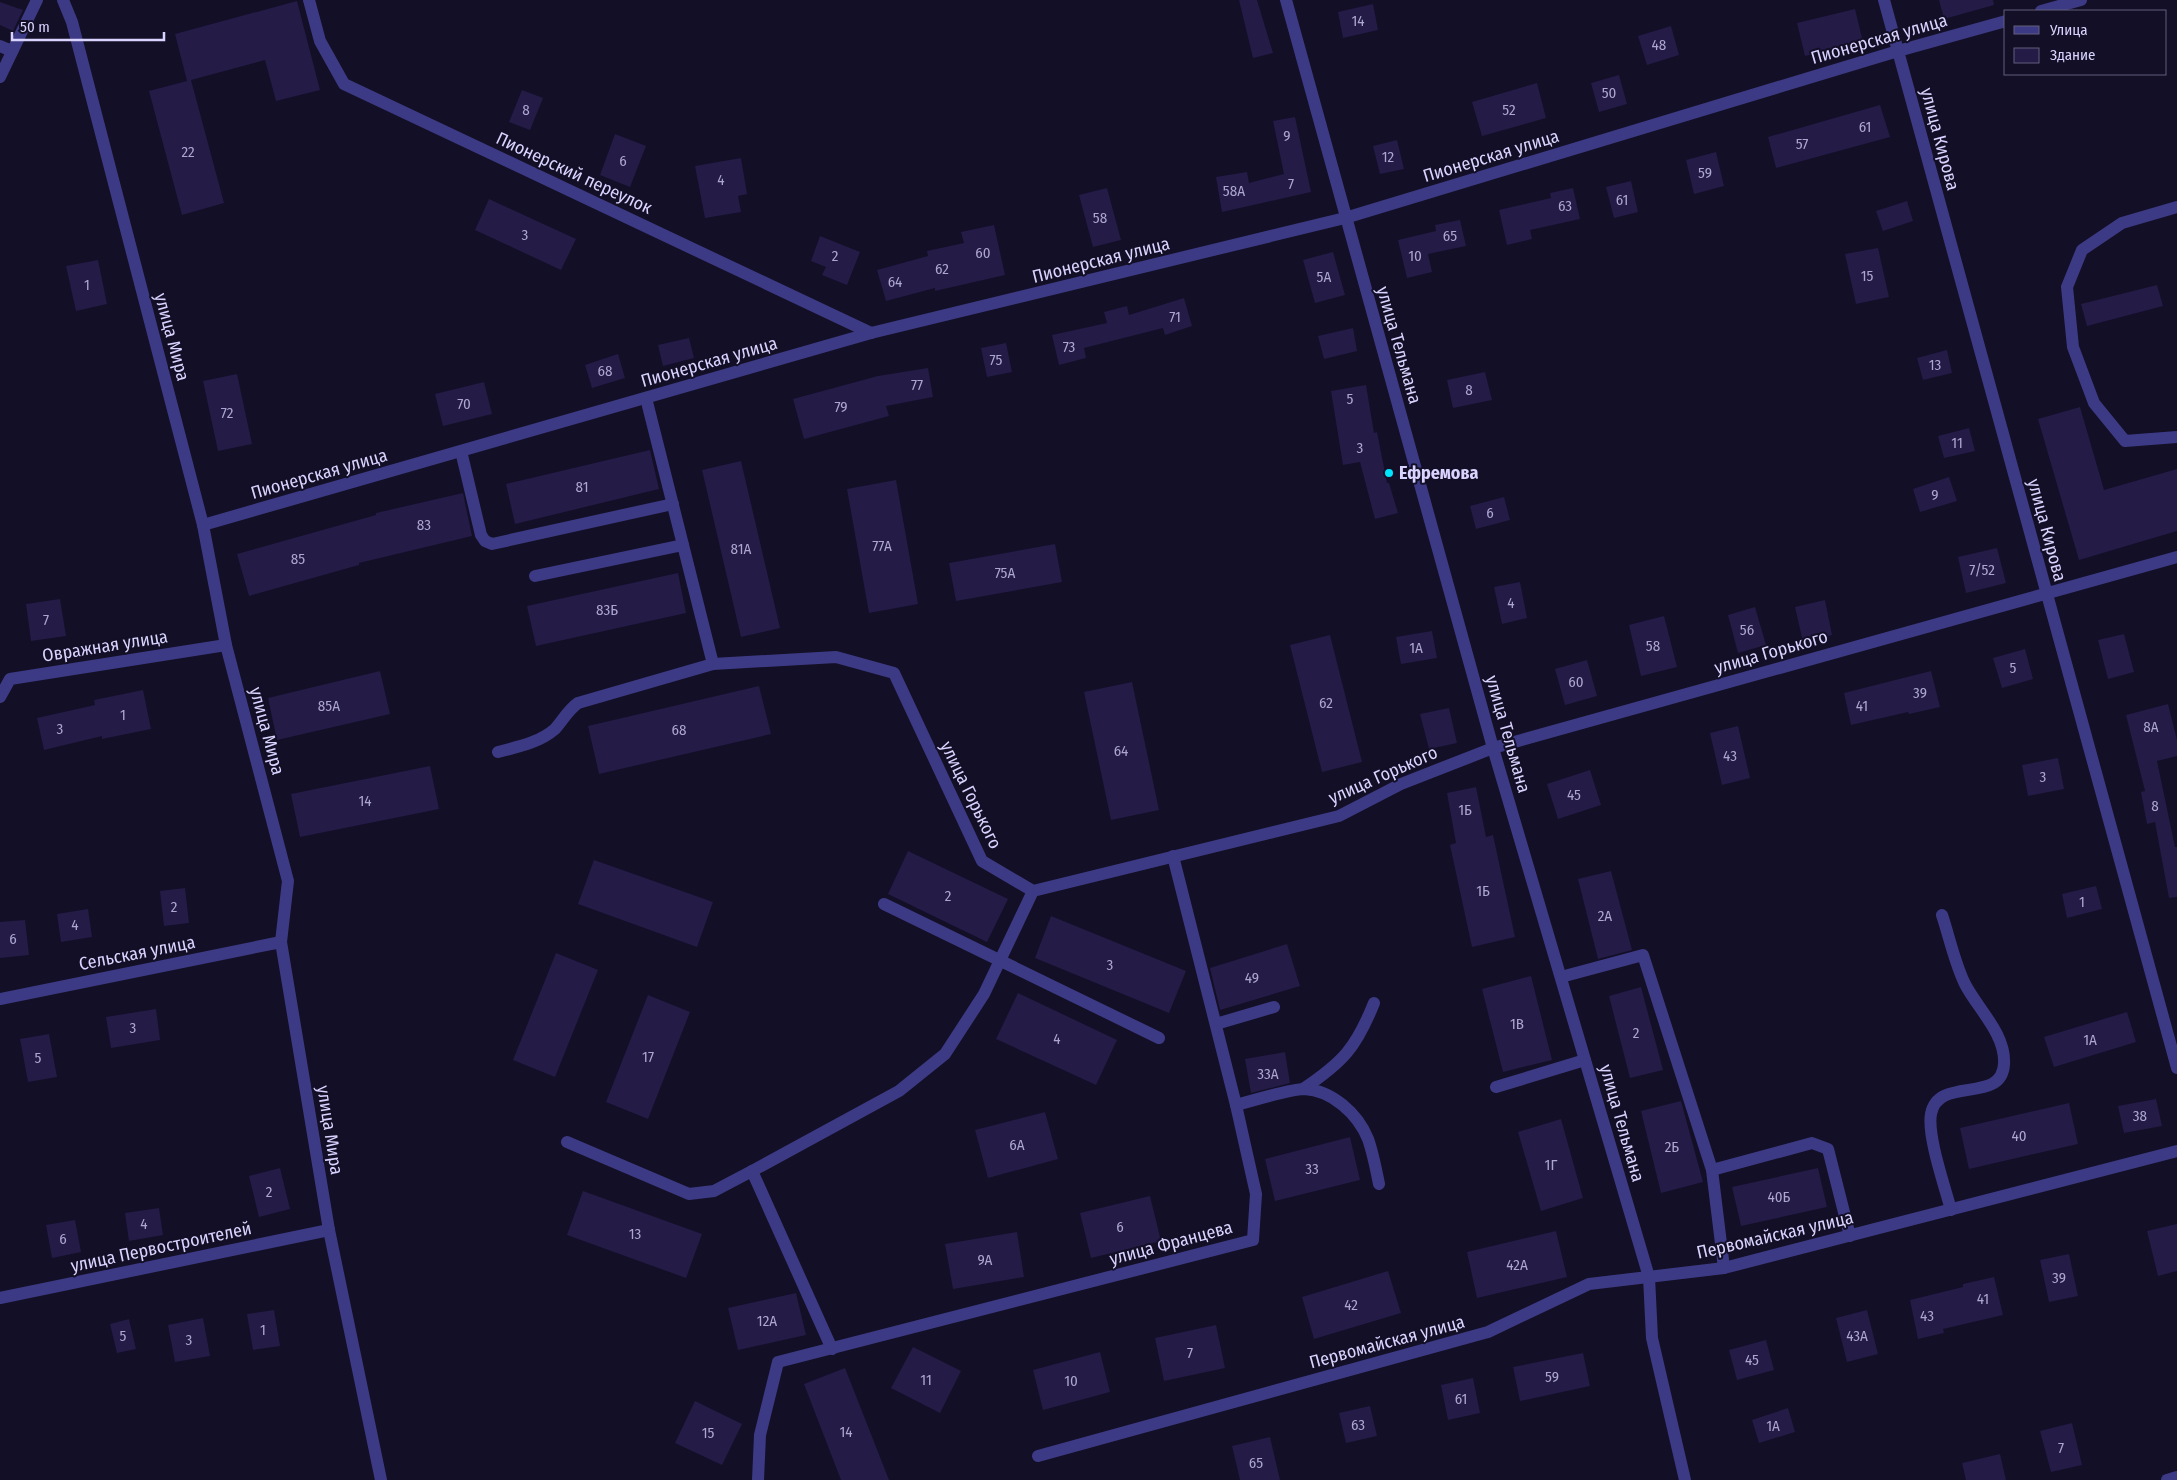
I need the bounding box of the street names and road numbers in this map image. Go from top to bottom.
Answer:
street label: Пионерская улица [1808,9,1950,69]
street label: улица Кирова [1916,85,1964,193]
street label: Пионерская улица [1420,125,1562,187]
street label: Пионерский переулок [493,127,656,219]
street label: Пионерская улица [1030,232,1172,288]
street label: улица Тельмана [1372,284,1426,406]
street label: улица Мира [150,291,194,383]
street label: Пионерская улица [638,332,780,392]
street label: Пионерская улица [248,444,390,504]
street label: улица Кирова [2023,476,2071,584]
street label: Овражная улица [41,625,170,667]
street label: улица Горького [1712,625,1830,679]
street label: улица Тельмана [1481,673,1535,795]
street label: улица Мира [245,685,289,777]
street label: улица Горького [935,738,1007,852]
street label: улица Горького [1325,741,1441,809]
street label: Сельская улица [77,931,197,975]
street label: улица Тельмана [1595,1062,1649,1184]
street label: улица Мира [312,1084,348,1176]
street label: Первомайская улица [1694,1206,1856,1264]
street label: улица Францева [1107,1216,1235,1270]
street label: улица Первостроителей [69,1217,253,1277]
street label: Первомайская улица [1307,1311,1467,1373]

